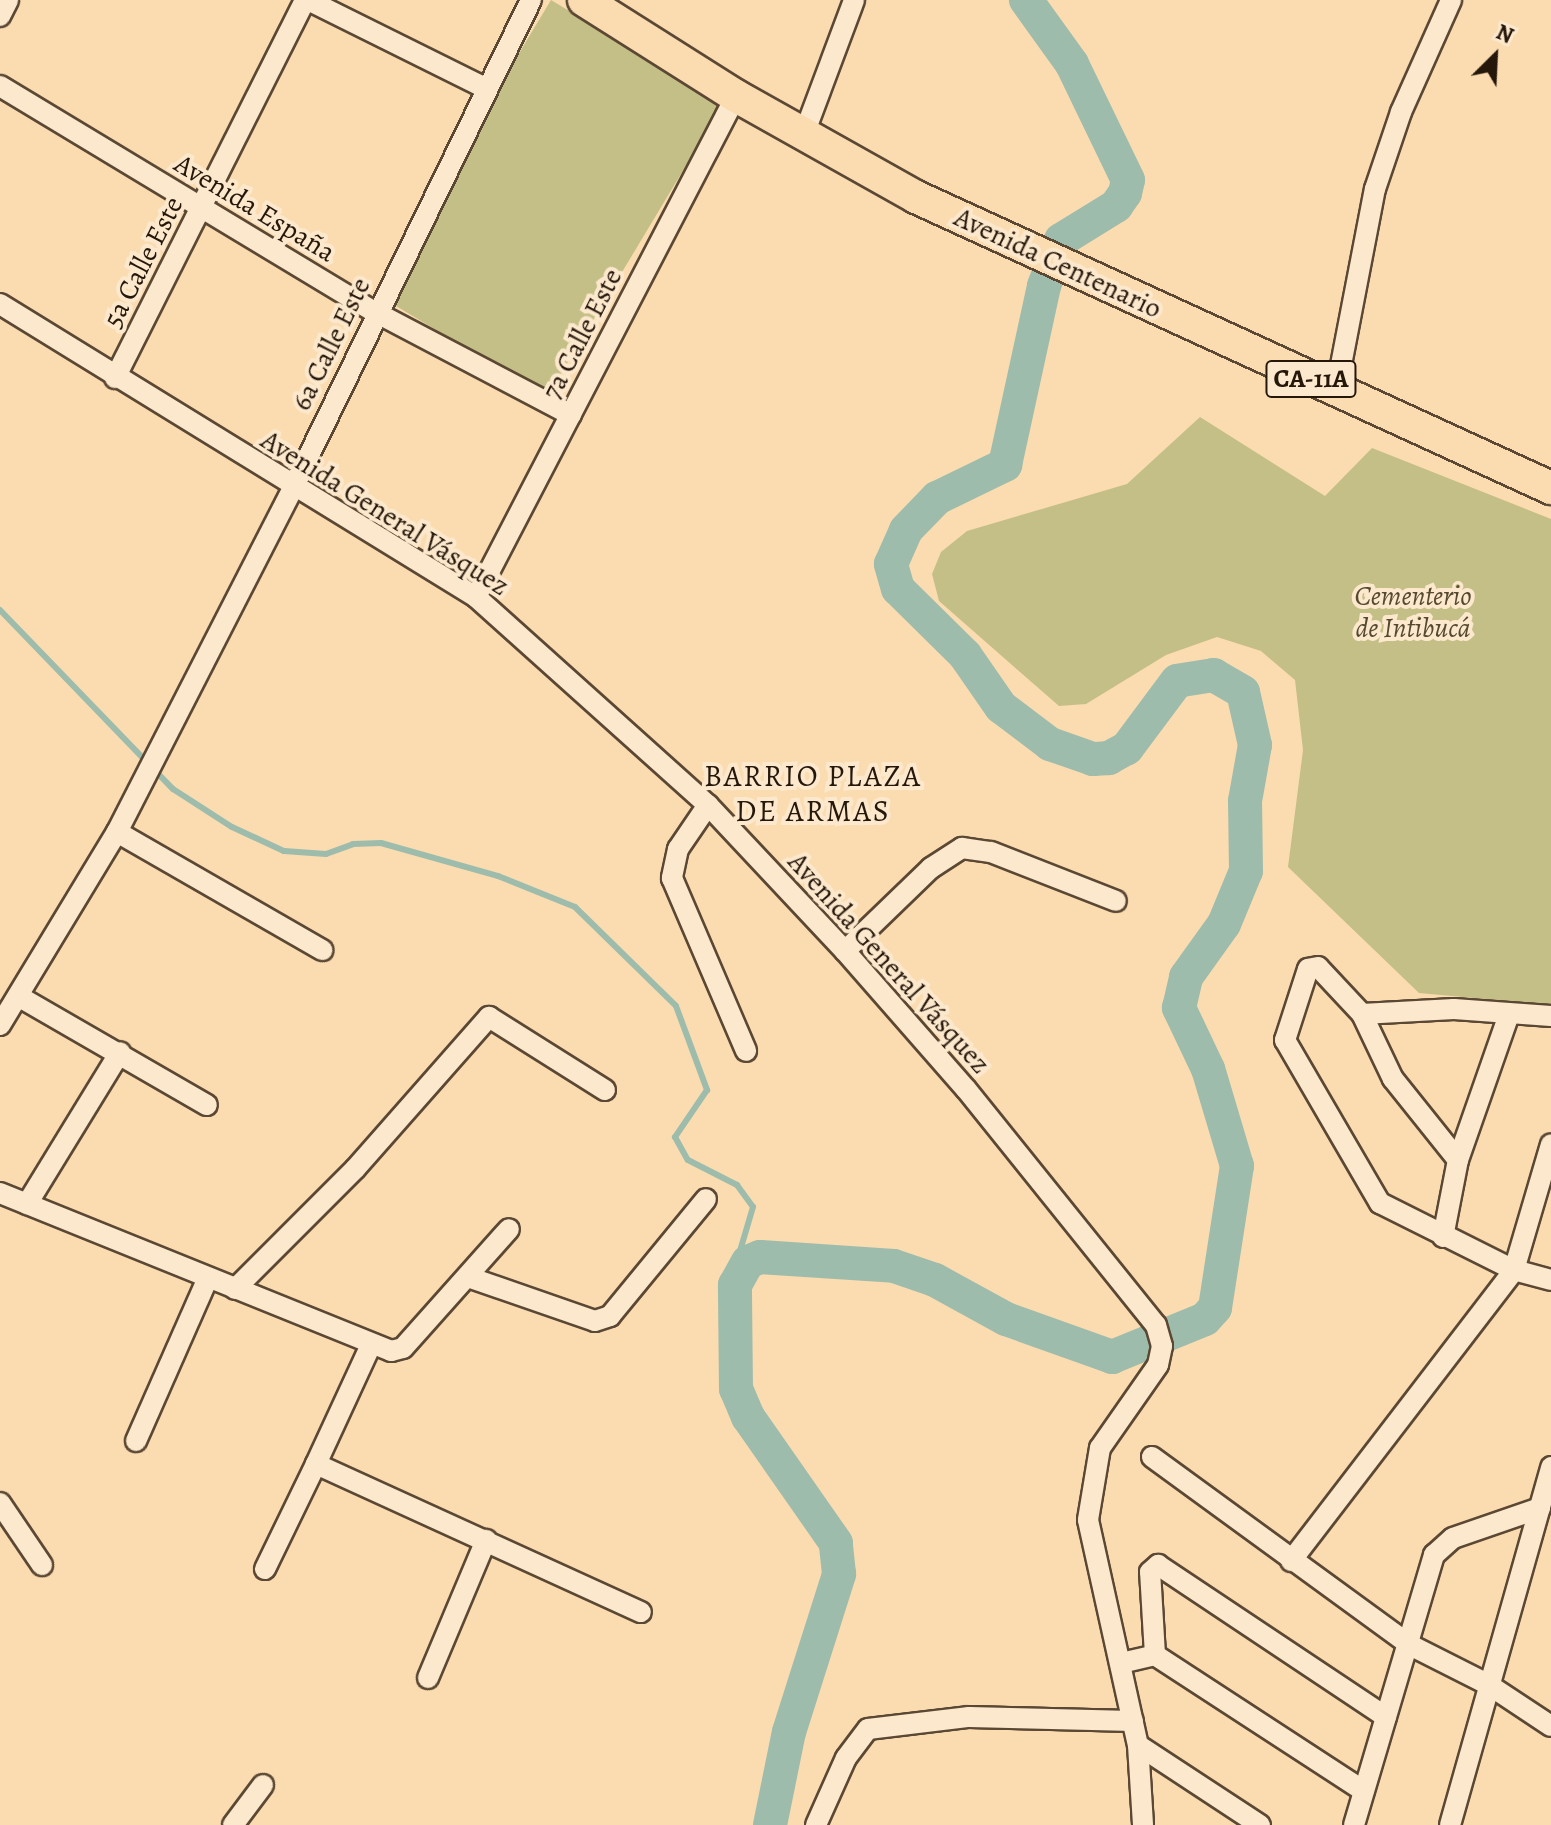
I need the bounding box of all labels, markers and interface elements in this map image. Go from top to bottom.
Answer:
north arrow [1455,16,1535,96]
text: N [1491,17,1518,51]
street label: Avenida España [169,147,341,269]
street label: 5a Calle Este [96,191,190,333]
street label: Avenida Centenario [949,200,1167,326]
street label: 7a Calle Este [535,263,629,405]
street label: 6a Calle Este [284,272,378,416]
road number: CA-11A [1265,357,1357,401]
street label: Avenida General Vásquez [255,423,515,603]
park label: Cementerio de Intibucá [1354,579,1472,645]
district label: BARRIO PLAZA DE ARMAS [704,758,922,828]
street label: Avenida General Vásquez [781,846,997,1080]

